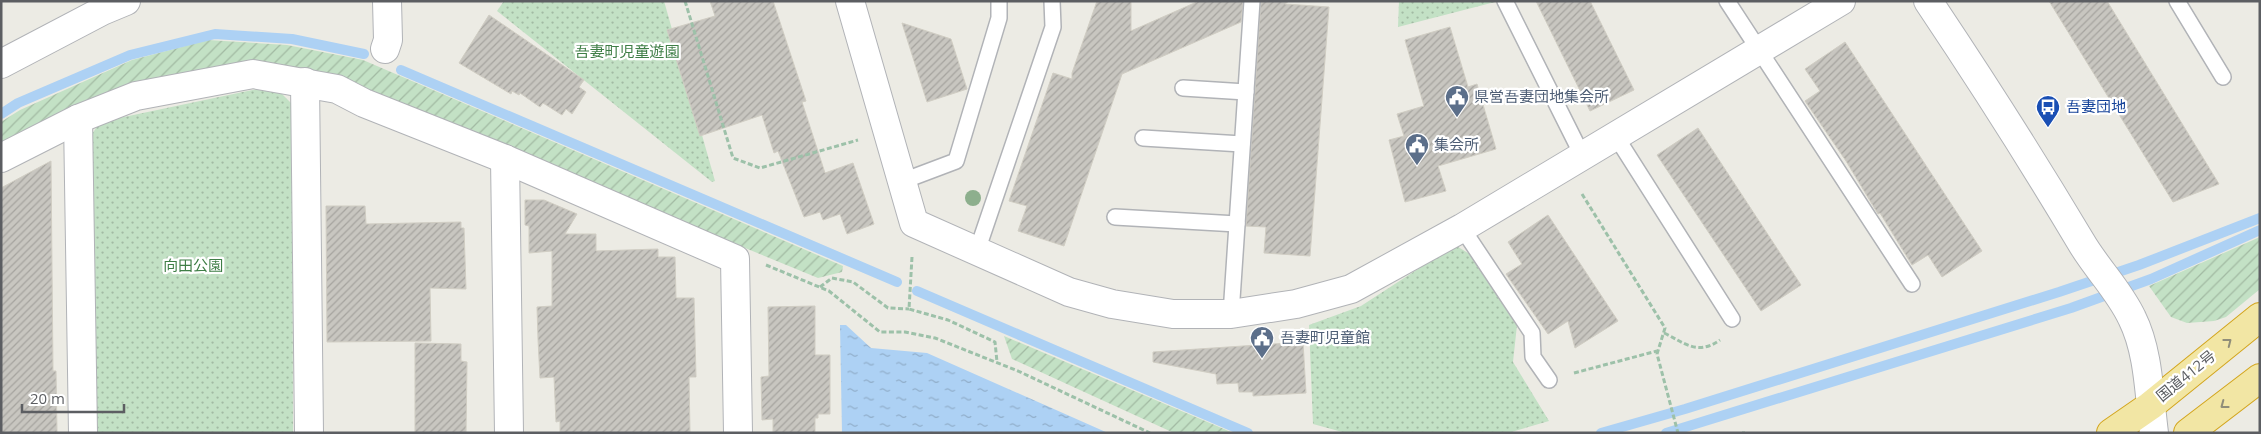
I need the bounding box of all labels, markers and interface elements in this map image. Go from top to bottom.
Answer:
park label: 吾妻町児童遊園 [574,41,680,61]
public building icon: 県営吾妻団地集会所 [1444,84,1470,118]
place label: 県営吾妻団地集会所 [1474,86,1609,106]
bus stop icon: 吾妻団地 [2035,94,2061,128]
place label: 吾妻団地 [2066,96,2126,116]
public building icon: 集会所 [1404,132,1430,166]
place label: 集会所 [1434,134,1479,154]
park label: 向田公園 [163,255,223,275]
public building icon: 吾妻町児童館 [1249,325,1275,359]
place label: 吾妻町児童館 [1280,327,1370,347]
one-way arrow [2222,339,2231,347]
street label: 国道412号 [2152,345,2219,405]
scale bar [22,382,125,414]
text: 20 m [30,388,65,408]
one-way arrow [2221,400,2230,408]

